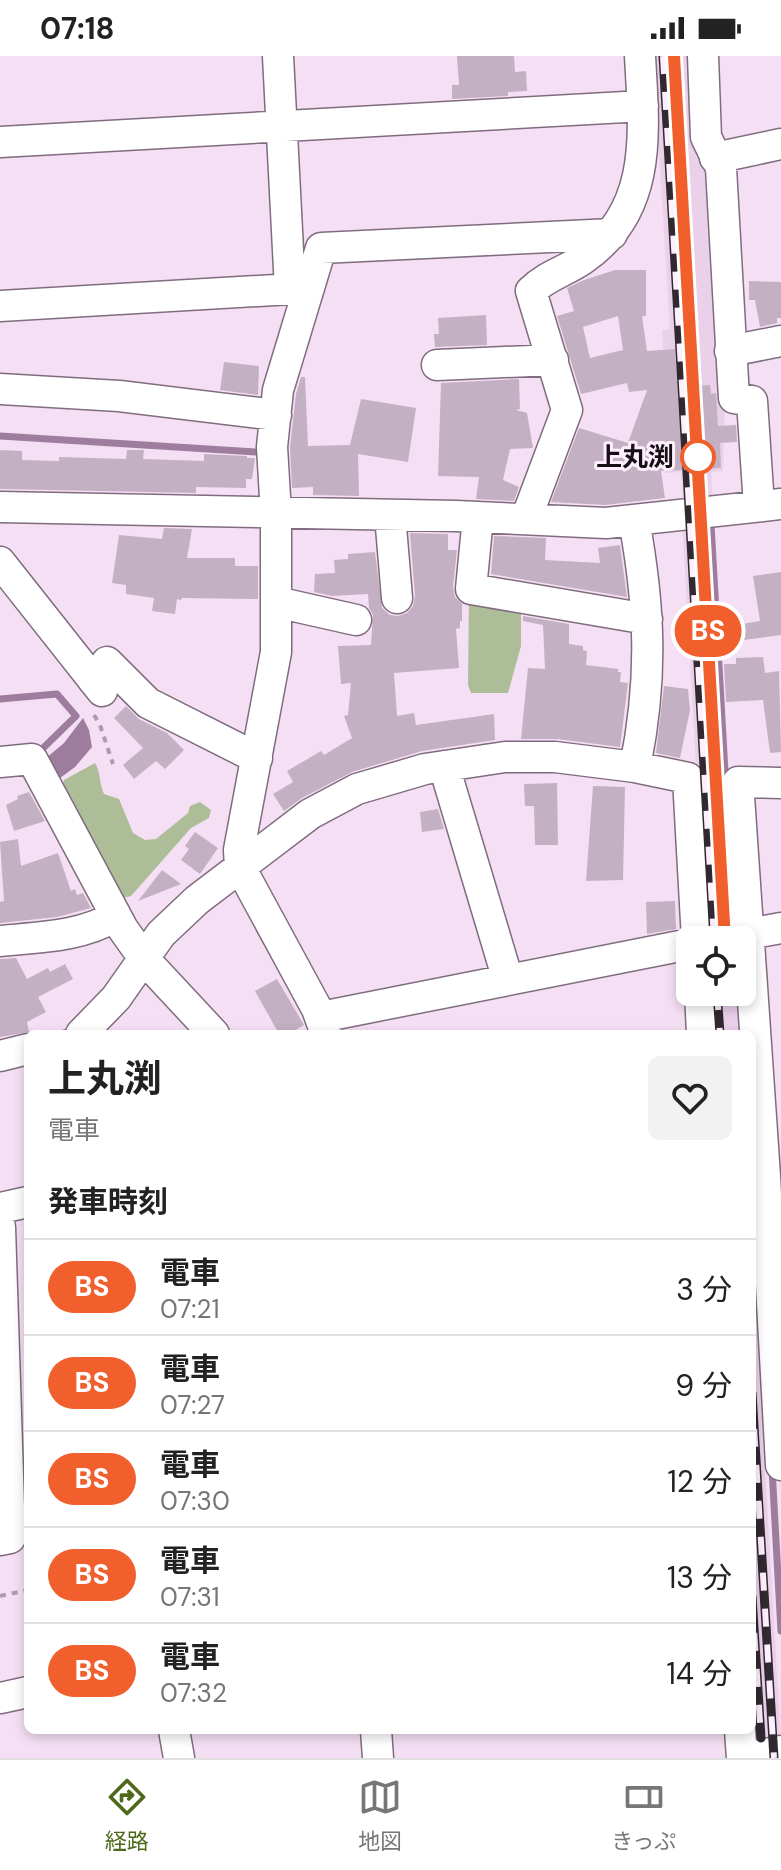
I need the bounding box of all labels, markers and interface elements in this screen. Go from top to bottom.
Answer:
text: 07:18 [40,9,115,48]
place label: 上丸渕 [596,440,674,474]
marker: 上丸渕 [681,440,715,474]
line badge: BS [672,605,744,657]
text: BS [691,612,725,649]
map controls [676,926,756,1006]
button: locate [676,926,756,1006]
text: 上丸渕 [48,1054,162,1104]
button: heart [648,1056,732,1140]
text: 電車 [48,1113,100,1147]
text: 発車時刻 [48,1182,168,1221]
text: 電車 [160,1253,220,1292]
text: BS [75,1268,109,1305]
text: 3 分 [676,1270,732,1309]
text: 07:21 [160,1292,220,1326]
text: 電車 [160,1349,220,1388]
text: BS [75,1364,109,1401]
text: 9 分 [675,1366,732,1405]
text: 07:27 [160,1388,225,1422]
text: 電車 [160,1445,220,1484]
text: BS [75,1460,109,1497]
text: 12 分 [667,1462,732,1501]
text: 07:30 [160,1484,230,1518]
text: 電車 [160,1541,220,1580]
text: BS [75,1556,109,1593]
text: 13 分 [667,1558,732,1597]
text: 07:31 [160,1580,220,1614]
text: 電車 [160,1637,220,1676]
text: BS [75,1652,109,1689]
text: 14 分 [666,1654,732,1693]
text: 07:32 [160,1676,227,1710]
tab: 経路 [105,1775,149,1856]
tab: 地図 [358,1775,402,1856]
tab: きっぷ [611,1775,676,1856]

